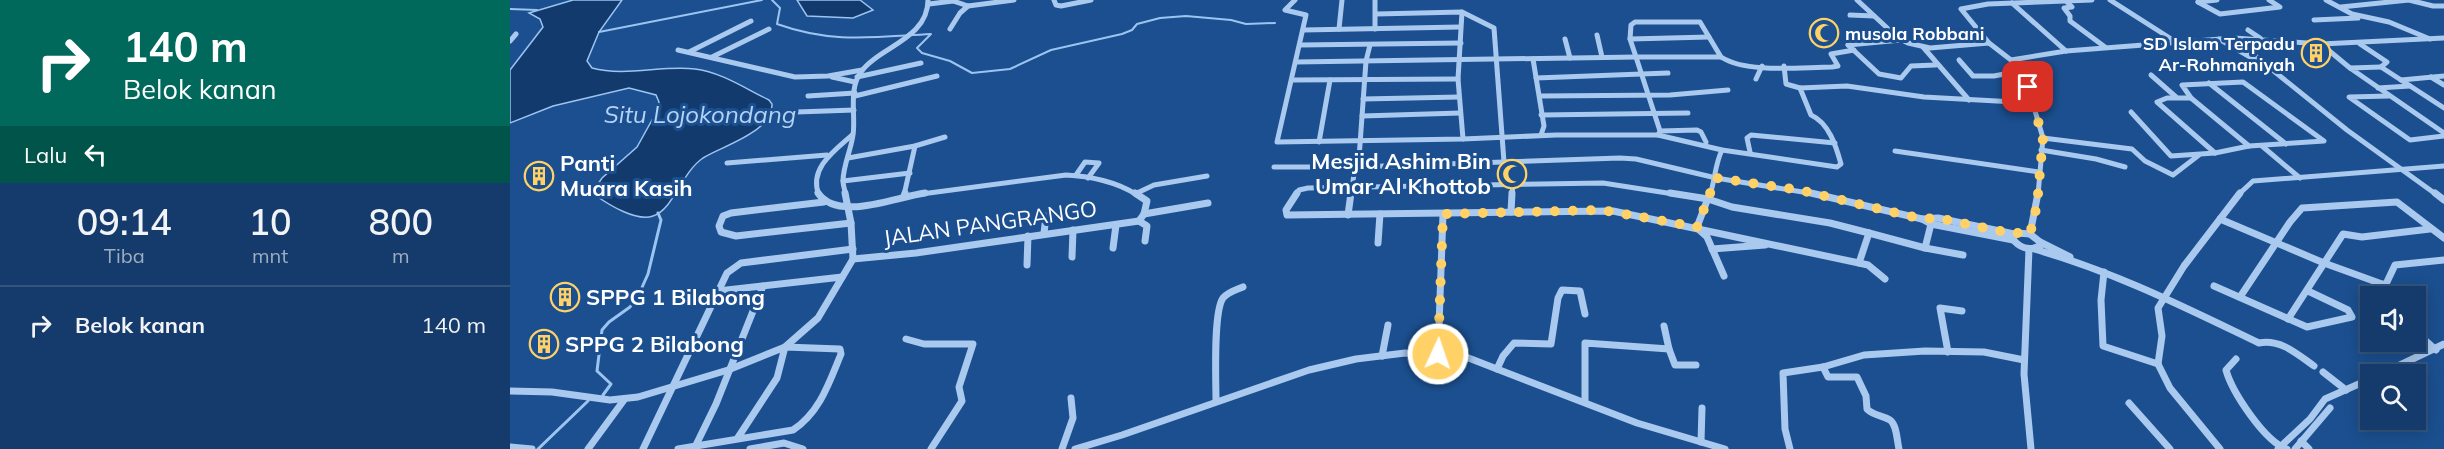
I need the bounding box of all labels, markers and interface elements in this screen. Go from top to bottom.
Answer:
mosque icon: musola Robbani [1808,17,1840,49]
text: 140 m [123,20,248,73]
place label: musola Robbani [1845,22,1984,45]
icon: right [24,24,102,102]
place label: SD Islam Terpadu Ar-Rohmaniyah [2143,32,2295,76]
building icon: SD Islam Terpadu Ar-Rohmaniyah [2300,37,2332,69]
pin [2002,61,2053,112]
icon: arrive [2011,70,2044,103]
text: Belok kanan [123,72,277,106]
water label: Situ Lojokondang [604,99,796,129]
icon: left [79,138,112,171]
text: Lalu [24,141,67,169]
place label: Mesjid Ashim Bin Umar Al Khottob [1311,147,1491,200]
place label: Panti Muara Kasih [560,149,692,202]
mosque icon: Mesjid Ashim Bin Umar Al Khottob [1496,158,1528,190]
building icon: Panti Muara Kasih [523,160,555,192]
street label: JALAN PANGRANGO [881,194,1099,252]
text: 09:14 [77,199,172,244]
text: 10 [248,199,292,244]
text: 800 [368,199,433,244]
text: Tiba [104,243,145,268]
text: mnt [252,243,288,268]
text: m [392,243,410,268]
building icon: SPPG 1 Bilabong [549,281,581,313]
place label: SPPG 1 Bilabong [586,283,765,311]
map controls [2360,286,2426,430]
button: sound [2360,286,2426,352]
icon: right [24,309,57,342]
text: Belok kanan [75,311,205,339]
text: 140 m [421,311,486,339]
position arrow [1406,322,1470,386]
building icon: SPPG 2 Bilabong [528,328,560,360]
place label: SPPG 2 Bilabong [565,330,744,358]
button: search [2360,364,2426,430]

